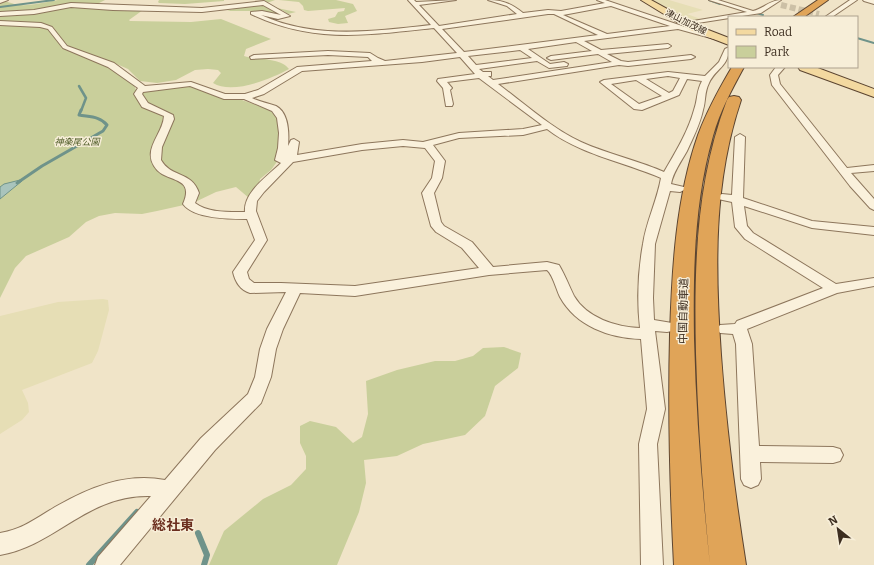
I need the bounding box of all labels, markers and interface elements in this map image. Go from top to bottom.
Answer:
street label: 津山加茂線 [664,7,709,37]
legend [728,16,858,68]
text: Road [764,25,792,39]
text: Park [764,45,790,59]
park label: 神楽尾公園 [54,137,101,147]
street label: 中国自動車道 [676,278,691,344]
north arrow [818,509,858,549]
text: N [826,513,841,529]
district label: 総社東 [152,517,194,534]

